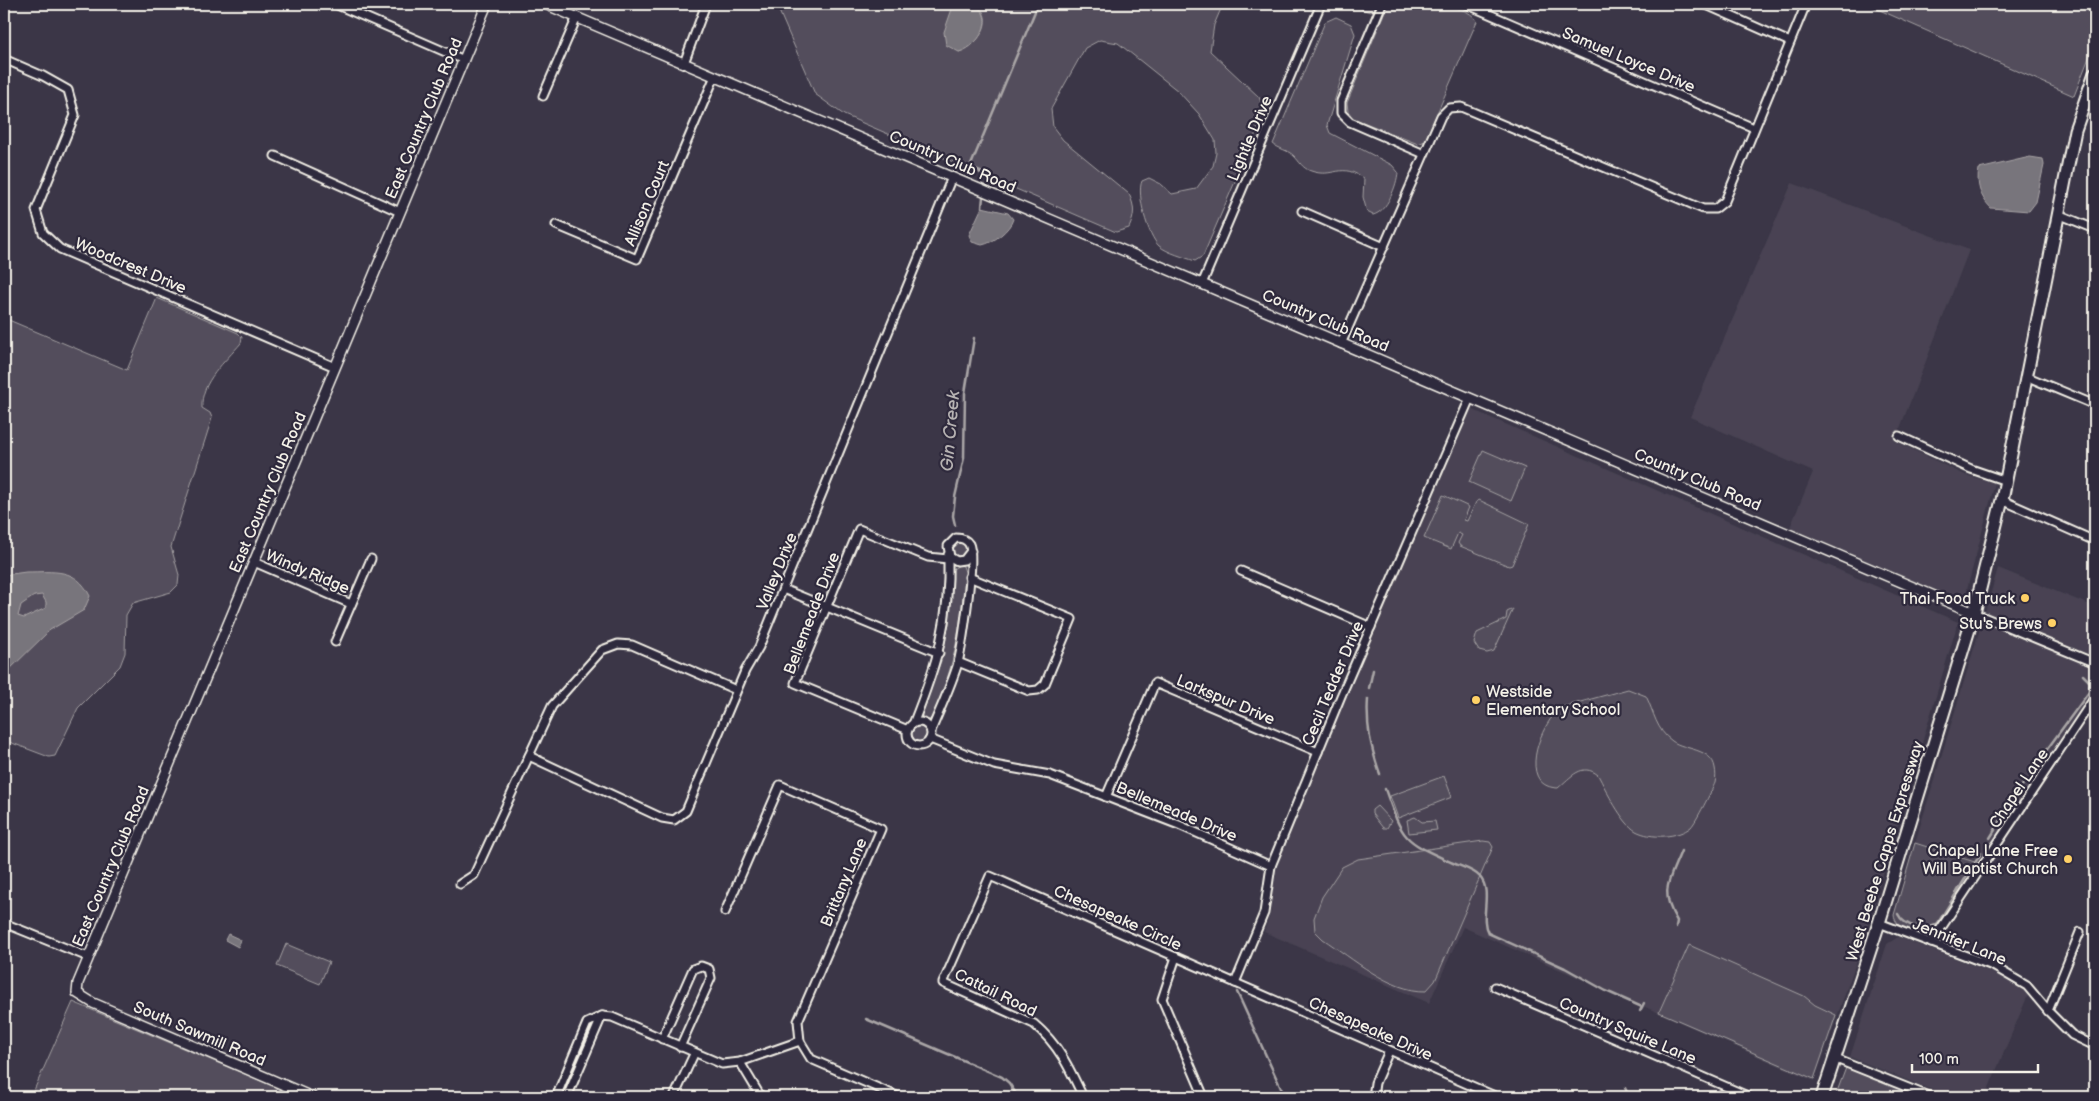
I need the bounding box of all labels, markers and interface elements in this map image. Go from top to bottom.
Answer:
street label: Samuel Loyce Drive [1559,24,1698,97]
street label: East Country Club Road [382,35,467,202]
street label: Lightle Drive [1224,93,1277,184]
street label: Country Club Road [886,127,1019,198]
street label: Allison Court [621,158,674,249]
street label: Woodcrest Drive [72,234,189,299]
street label: Country Club Road [1259,286,1392,357]
water label: Gin Creek [937,389,965,472]
street label: East Country Club Road [226,409,311,576]
street label: Country Club Road [1631,445,1764,516]
street label: Valley Drive [753,529,802,613]
street label: Windy Ridge [263,546,353,599]
street label: Bellemeade Drive [780,549,845,677]
place label: Thai Food Truck [1900,590,2015,609]
marker: Thai Food Truck [2019,592,2031,604]
place label: Stu's Brews [1959,615,2042,634]
marker: Stu's Brews [2046,617,2058,629]
street label: Cecil Tedder Drive [1299,618,1368,749]
street label: Larkspur Drive [1173,671,1278,730]
place label: Westside Elementary School [1486,683,1620,720]
marker: Westside Elementary School [1470,694,1482,706]
street label: West Beebe Capps Expressway [1843,738,1928,964]
street label: Chapel Lane [1986,745,2053,832]
street label: Bellemeade Drive [1113,778,1240,847]
street label: East Country Club Road [69,783,154,950]
street label: Brittany Lane [817,835,872,930]
place label: Chapel Lane Free Will Baptist Church [1922,842,2059,879]
marker: Chapel Lane Free Will Baptist Church [2062,853,2074,865]
street label: Chesapeake Circle [1051,882,1185,955]
street label: Jennifer Lane [1910,915,2010,970]
street label: Cattail Road [951,965,1040,1021]
street label: Chesapeake Drive [1306,994,1436,1065]
street label: Country Squire Lane [1556,994,1699,1069]
street label: South Sawmill Road [130,998,268,1071]
scale bar [1912,1041,2038,1073]
text: 100 m [1919,1050,1959,1069]

